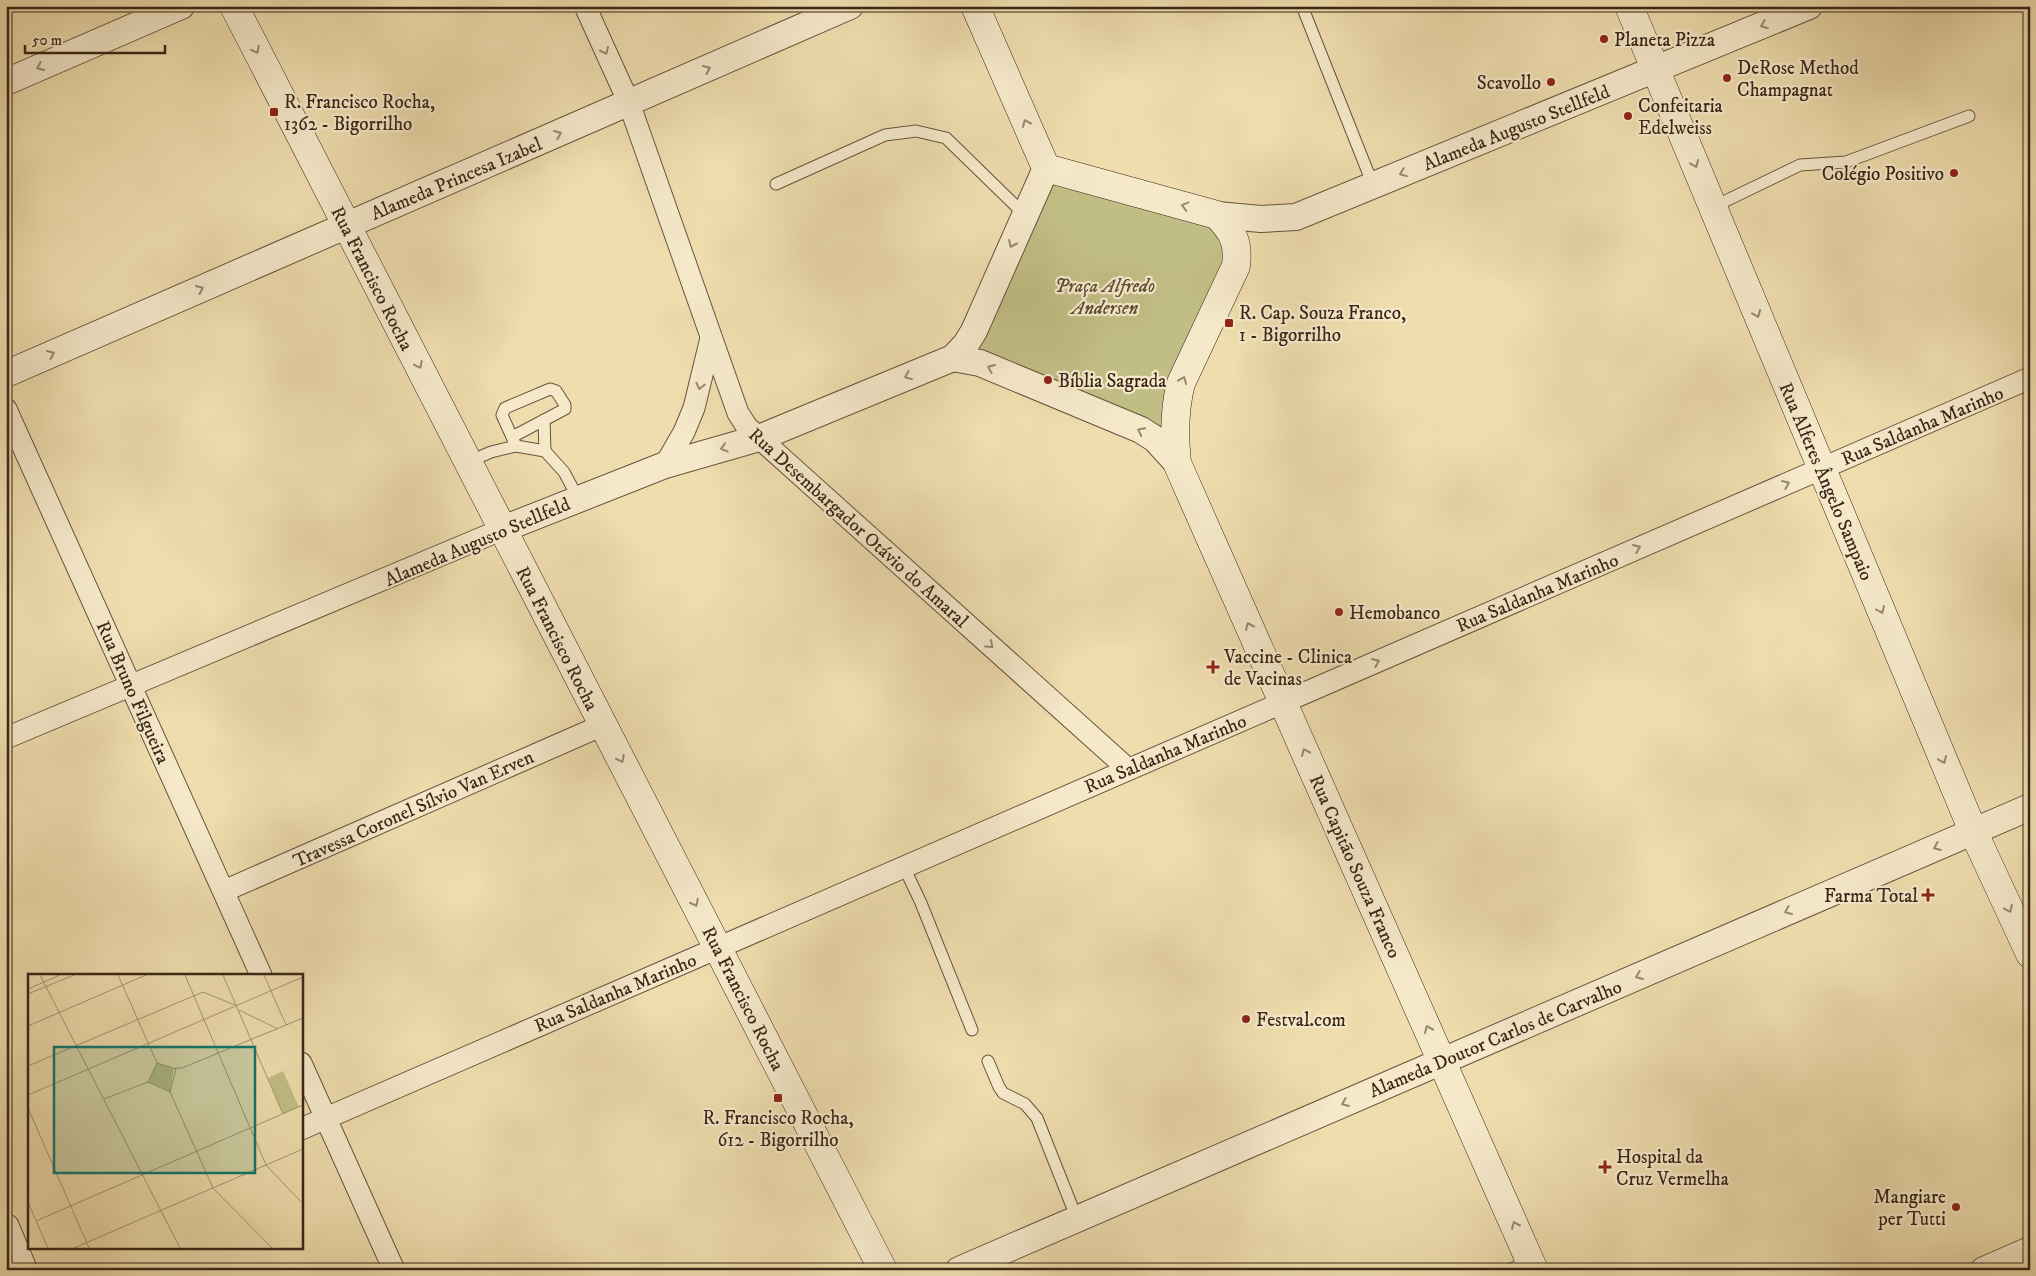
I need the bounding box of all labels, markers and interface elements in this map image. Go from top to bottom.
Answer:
one-way arrow [1760,18,1769,29]
scale bar [25,22,165,54]
place label: Planeta Pizza [1614,29,1715,52]
text: 50 m [32,31,62,50]
marker: Planeta Pizza [1598,33,1610,45]
one-way arrow [250,44,260,53]
one-way arrow [599,46,610,55]
place label: DeRose Method Champagnat [1737,57,1859,102]
one-way arrow [36,61,45,72]
one-way arrow [702,64,711,75]
place label: Scavollo [1477,72,1541,95]
marker: DeRose Method Champagnat [1721,72,1733,84]
marker: Scavollo [1545,76,1557,88]
street label: Alameda Augusto Stellfeld [1420,80,1614,176]
place label: R. Francisco Rocha, 1362 - Bigorrilho [284,91,435,136]
place label: Confeitaria Edelweiss [1638,95,1723,140]
marker: R. Francisco Rocha, 1362 - Bigorrilho [268,106,280,118]
marker: Confeitaria Edelweiss [1622,110,1634,122]
one-way arrow [1022,119,1033,128]
one-way arrow [553,129,562,140]
street label: Alameda Princesa Izabel [368,133,546,226]
one-way arrow [1689,160,1699,168]
place label: Colégio Positivo [1822,163,1944,186]
one-way arrow [1399,167,1408,177]
marker: Colégio Positivo [1948,167,1960,179]
one-way arrow [1181,201,1190,212]
street label: Rua Francisco Rocha [325,203,418,355]
one-way arrow [1008,239,1019,248]
park label: Praça Alfredo Andersen [1055,275,1155,320]
one-way arrow [195,285,204,296]
place label: R. Cap. Souza Franco, 1 - Bigorrilho [1239,302,1406,347]
one-way arrow [1752,310,1762,318]
marker: R. Cap. Souza Franco, 1 - Bigorrilho [1223,317,1235,329]
one-way arrow [46,350,55,361]
one-way arrow [413,360,423,369]
one-way arrow [987,364,996,374]
one-way arrow [904,370,913,381]
place label: Bíblia Sagrada [1058,370,1166,393]
marker: Bíblia Sagrada [1042,374,1054,386]
one-way arrow [1177,377,1187,385]
street label: Rua Alferes Ângelo Sampaio [1773,378,1880,584]
one-way arrow [695,381,706,390]
street label: Rua Saldanha Marinho [1838,382,2007,471]
street label: Rua Desembargador Otávio do Amaral [743,423,973,633]
one-way arrow [1137,427,1146,437]
one-way arrow [720,442,728,452]
one-way arrow [1781,479,1790,490]
street label: Alameda Augusto Stellfeld [381,493,574,592]
one-way arrow [1632,544,1641,555]
street label: Rua Saldanha Marinho [1453,549,1622,638]
street label: Rua Francisco Rocha [510,563,603,715]
place label: Hemobanco [1349,602,1440,625]
one-way arrow [1874,605,1885,614]
marker: Hemobanco [1333,606,1345,618]
street label: Rua Bruno Filgueira [91,618,174,768]
one-way arrow [1245,622,1256,631]
one-way arrow [985,640,994,649]
place label: Vaccine - Clinica de Vacinas [1223,646,1352,691]
one-way arrow [1371,658,1380,669]
marker: Vaccine - Clinica de Vacinas [1206,660,1220,674]
street label: Rua Saldanha Marinho [1081,710,1250,799]
street label: Travessa Coronel Sílvio Van Erven [290,746,538,873]
one-way arrow [1301,748,1311,757]
one-way arrow [615,754,625,763]
one-way arrow [1937,755,1948,764]
street label: Rua Capitão Souza Franco [1304,771,1405,962]
one-way arrow [1933,840,1942,851]
place label: Farma Total [1824,885,1918,908]
marker: Farma Total [1922,889,1934,901]
one-way arrow [689,898,699,907]
one-way arrow [2003,904,2013,913]
one-way arrow [1784,905,1793,916]
street label: Rua Francisco Rocha [696,923,789,1075]
street label: Rua Saldanha Marinho [531,949,700,1038]
one-way arrow [1635,970,1643,980]
inset map [28,974,302,1248]
street label: Alameda Doutor Carlos de Carvalho [1366,976,1625,1103]
place label: Festval.com [1256,1009,1346,1032]
marker: Festval.com [1240,1013,1252,1025]
one-way arrow [1423,1025,1434,1034]
marker: R. Francisco Rocha, 612 - Bigorrilho [772,1092,784,1104]
one-way arrow [1341,1096,1350,1107]
place label: R. Francisco Rocha, 612 - Bigorrilho [702,1107,854,1152]
place label: Hospital da Cruz Vermelha [1616,1146,1729,1191]
marker: Hospital da Cruz Vermelha [1598,1160,1612,1174]
place label: Mangiare per Tutti [1873,1186,1946,1231]
marker: Mangiare per Tutti [1950,1201,1962,1213]
one-way arrow [1510,1221,1521,1230]

